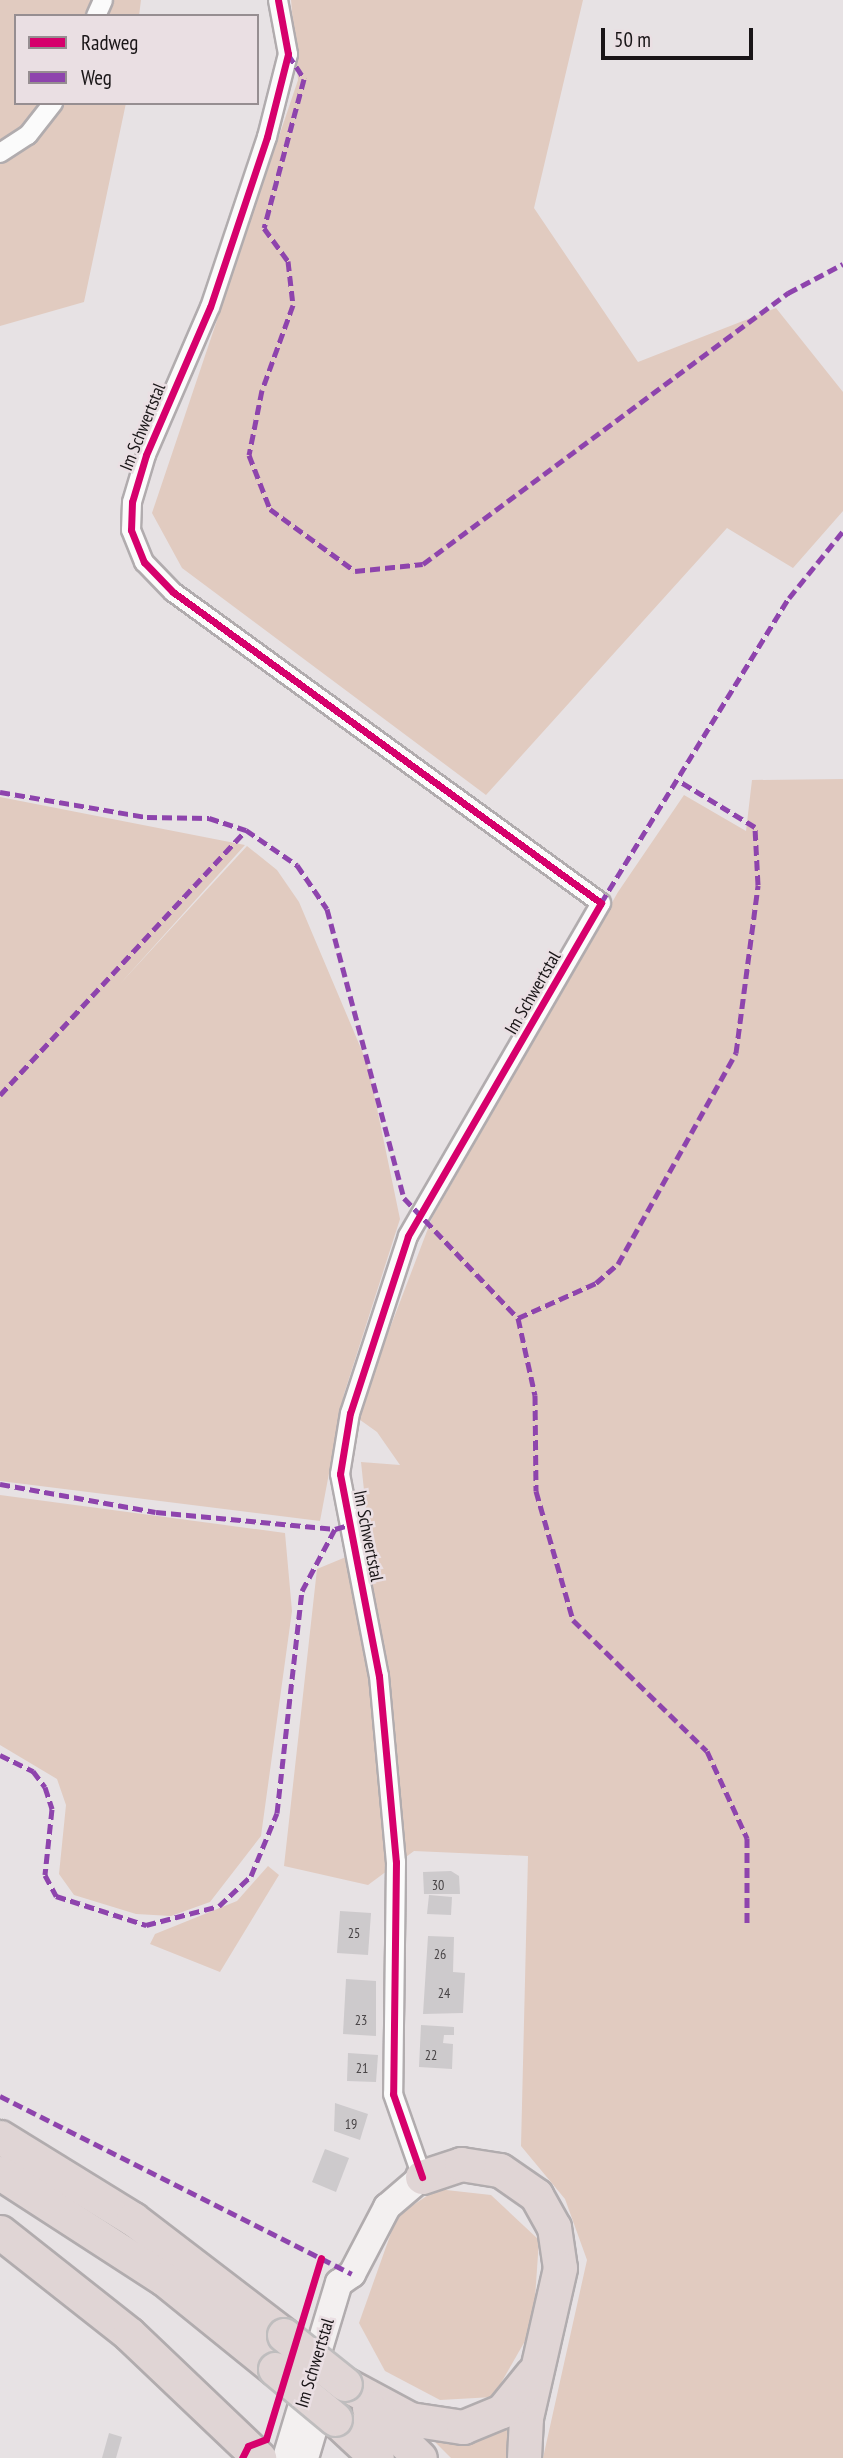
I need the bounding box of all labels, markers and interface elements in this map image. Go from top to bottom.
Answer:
legend [14,14,259,105]
scale bar [605,14,757,58]
text: 50 m [614,26,651,53]
text: Radweg [81,29,138,56]
text: Weg [81,64,112,91]
street label: Im Schwertstal [116,380,170,474]
street label: Im Schwertstal [501,948,565,1038]
street label: Im Schwertstal [349,1489,387,1583]
house number: 30 [432,1877,444,1893]
house number: 25 [348,1925,360,1941]
house number: 26 [434,1946,446,1962]
house number: 24 [438,1985,450,2001]
house number: 23 [355,2012,367,2028]
house number: 22 [425,2047,437,2063]
house number: 21 [356,2060,368,2076]
house number: 19 [345,2116,357,2132]
street label: Im Schwertstal [291,2316,339,2410]

